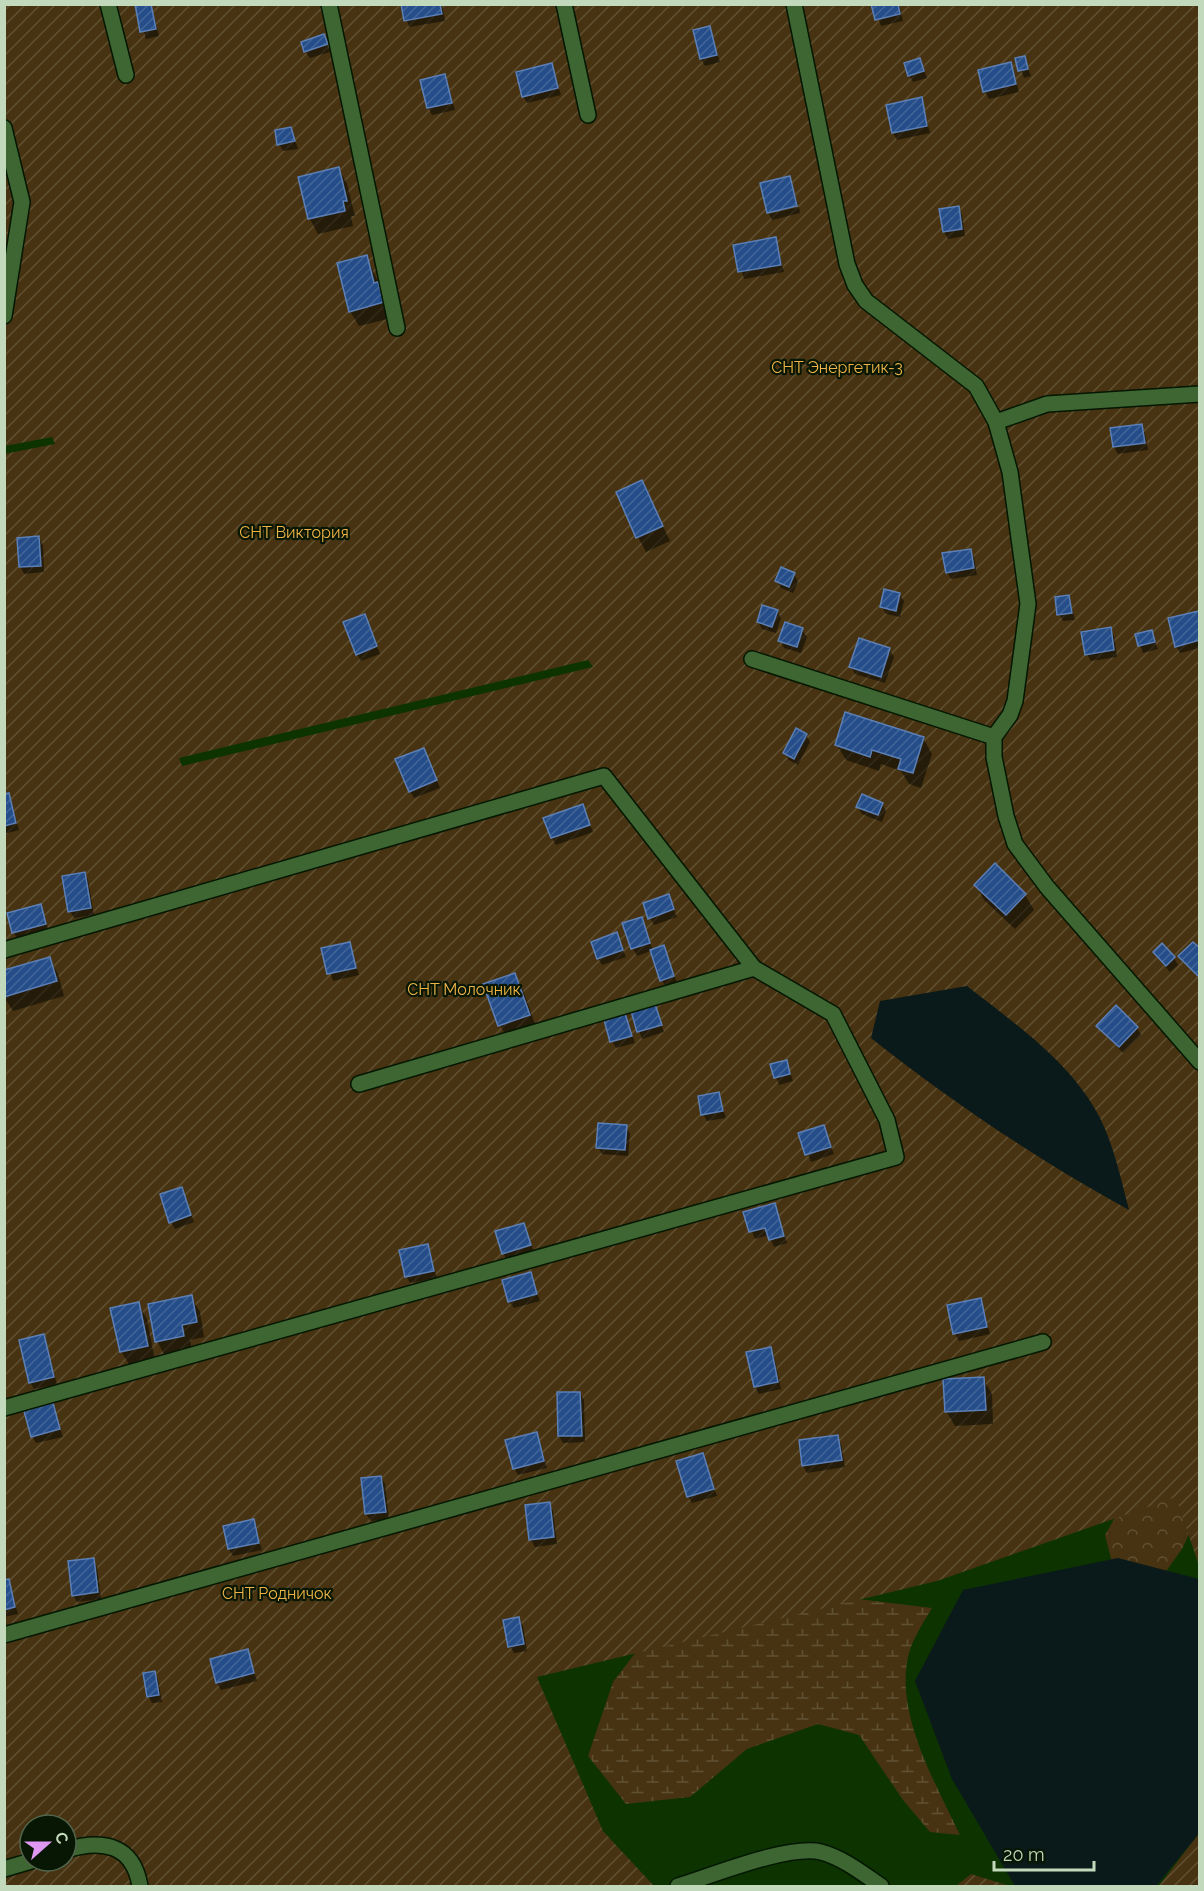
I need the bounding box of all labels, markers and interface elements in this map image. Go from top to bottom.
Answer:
park label: СНТ Энергетик-3 [771,358,903,377]
park label: СНТ Виктория [239,523,349,542]
park label: СНТ Молочник [407,980,521,999]
park label: СНТ Родничок [222,1584,332,1603]
north arrow [18,1813,78,1873]
text: С [51,1829,72,1846]
scale bar [994,1834,1094,1872]
text: 20 m [1003,1844,1045,1865]

